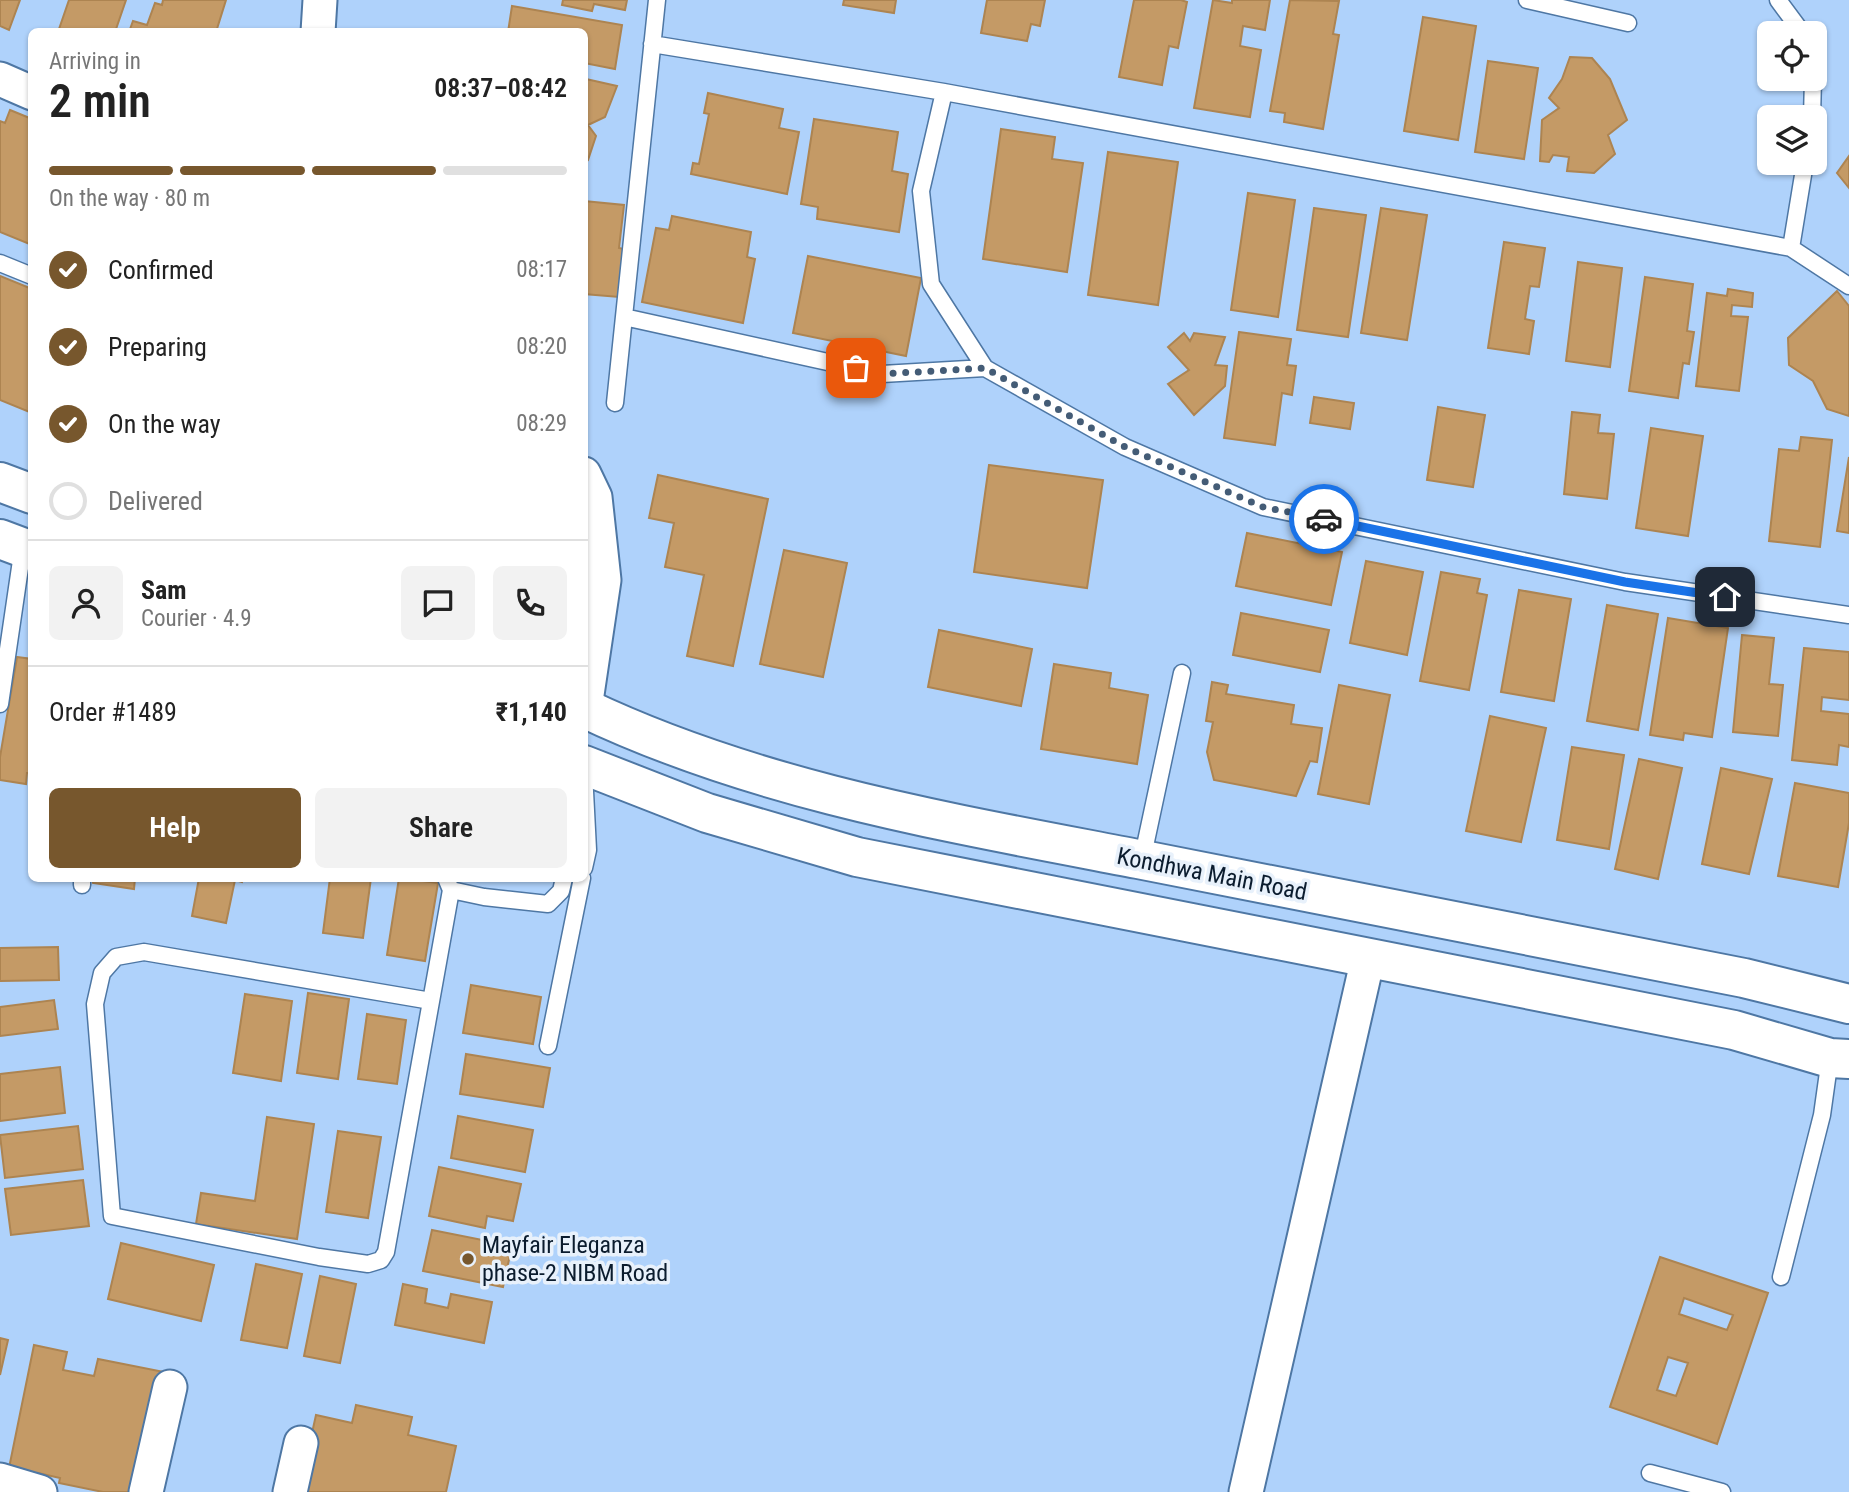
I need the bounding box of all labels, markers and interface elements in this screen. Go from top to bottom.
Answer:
map controls [1757,21,1827,175]
button: locate [1757,21,1827,91]
text: Arriving in [49,48,141,75]
text: 08:37–08:42 [434,73,567,103]
text: 2 min [49,74,151,128]
button: layers [1757,105,1827,175]
text: On the way · 80 m [49,185,210,212]
icon: check [49,251,87,289]
text: Confirmed [108,255,214,285]
text: 08:17 [516,256,567,283]
icon: check [49,328,87,366]
text: Preparing [108,332,207,362]
text: 08:20 [516,333,567,360]
pin [826,338,886,398]
icon: bag [837,349,875,387]
icon: check [49,405,87,443]
text: On the way [108,409,221,439]
text: 08:29 [516,410,567,437]
courier [1289,484,1359,554]
text: Delivered [108,486,203,516]
icon: car [1305,500,1343,538]
button: person [49,566,123,640]
button: chat [401,566,475,640]
button: phone [493,566,567,640]
pin [1695,567,1755,627]
text: Sam [141,575,187,605]
icon: home [1706,578,1744,616]
text: Courier · 4.9 [141,605,252,632]
text: Order #1489 [49,697,177,727]
text: ₹1,140 [496,697,567,727]
button: Help [49,788,301,868]
button: Share [315,788,567,868]
street label: Kondhwa Main Road [1115,842,1309,906]
place label: Mayfair Eleganza phase-2 NIBM Road [482,1231,668,1287]
marker: Mayfair Eleganza phase-2 NIBM Road [460,1251,476,1267]

